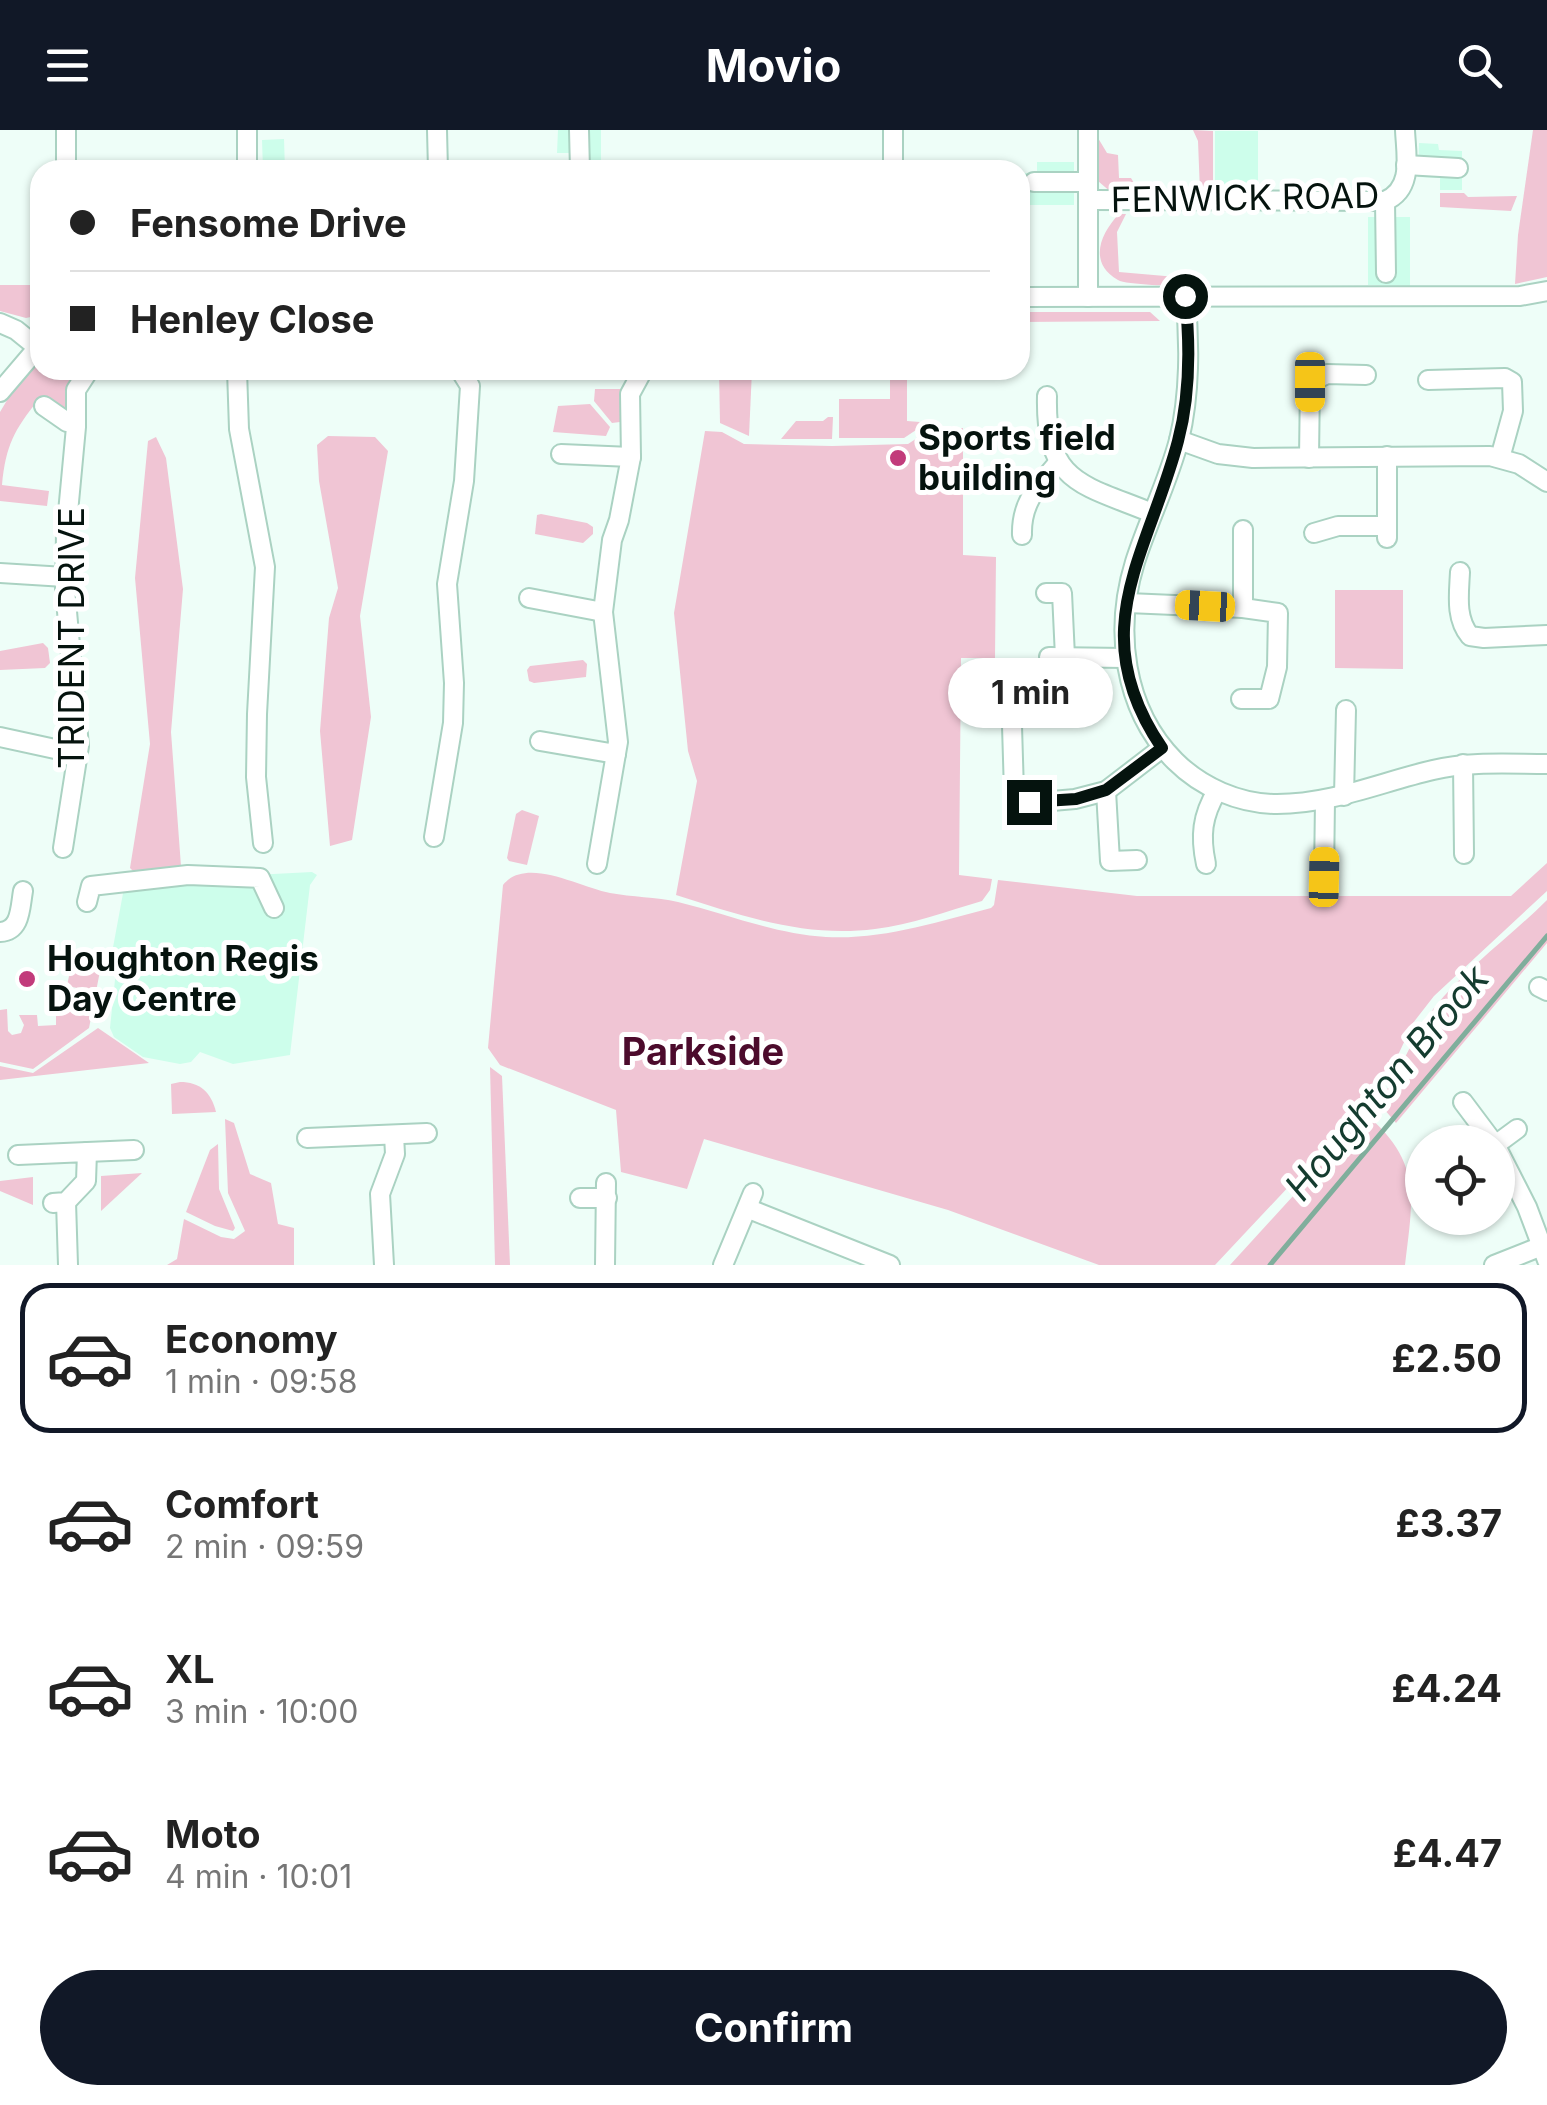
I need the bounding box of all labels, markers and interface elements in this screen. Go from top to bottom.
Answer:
icon: menu [40,38,95,93]
text: Movio [706,38,841,93]
icon: search [1452,38,1507,93]
street label: FENWICK ROAD [1110,174,1380,220]
text: Fensome Drive [130,200,407,246]
route start [1163,274,1208,319]
text: Henley Close [130,296,374,342]
car [1295,352,1325,412]
place label: Sports field building [918,416,1116,498]
marker: Sports field building [887,447,909,469]
street label: TRIDENT DRIVE [50,507,92,769]
car [1174,589,1236,623]
callout: 1 min [946,657,1112,727]
text: 1 min [991,673,1070,712]
route end [1007,780,1052,825]
car [1308,847,1340,907]
place label: Houghton Regis Day Centre [47,937,319,1019]
water label: Houghton Brook [1275,955,1499,1209]
marker: Houghton Regis Day Centre [16,968,38,990]
district label: Parkside [622,1028,784,1074]
map controls [1405,1125,1515,1235]
button: locate [1405,1125,1515,1235]
icon: car [45,1313,135,1403]
text: Economy [165,1316,338,1362]
text: £2.50 [1391,1335,1502,1381]
text: 1 min · 09:58 [165,1362,357,1401]
icon: car [45,1478,135,1568]
text: Comfort [165,1481,319,1527]
text: £3.37 [1396,1500,1502,1546]
text: 2 min · 09:59 [165,1527,364,1566]
icon: car [45,1643,135,1733]
text: XL [165,1646,215,1692]
text: £4.24 [1392,1665,1502,1711]
text: 3 min · 10:00 [165,1692,358,1731]
icon: car [45,1808,135,1898]
text: Moto [165,1811,261,1857]
text: £4.47 [1393,1830,1502,1876]
text: 4 min · 10:01 [165,1857,352,1896]
button: Confirm [40,1970,1507,2085]

